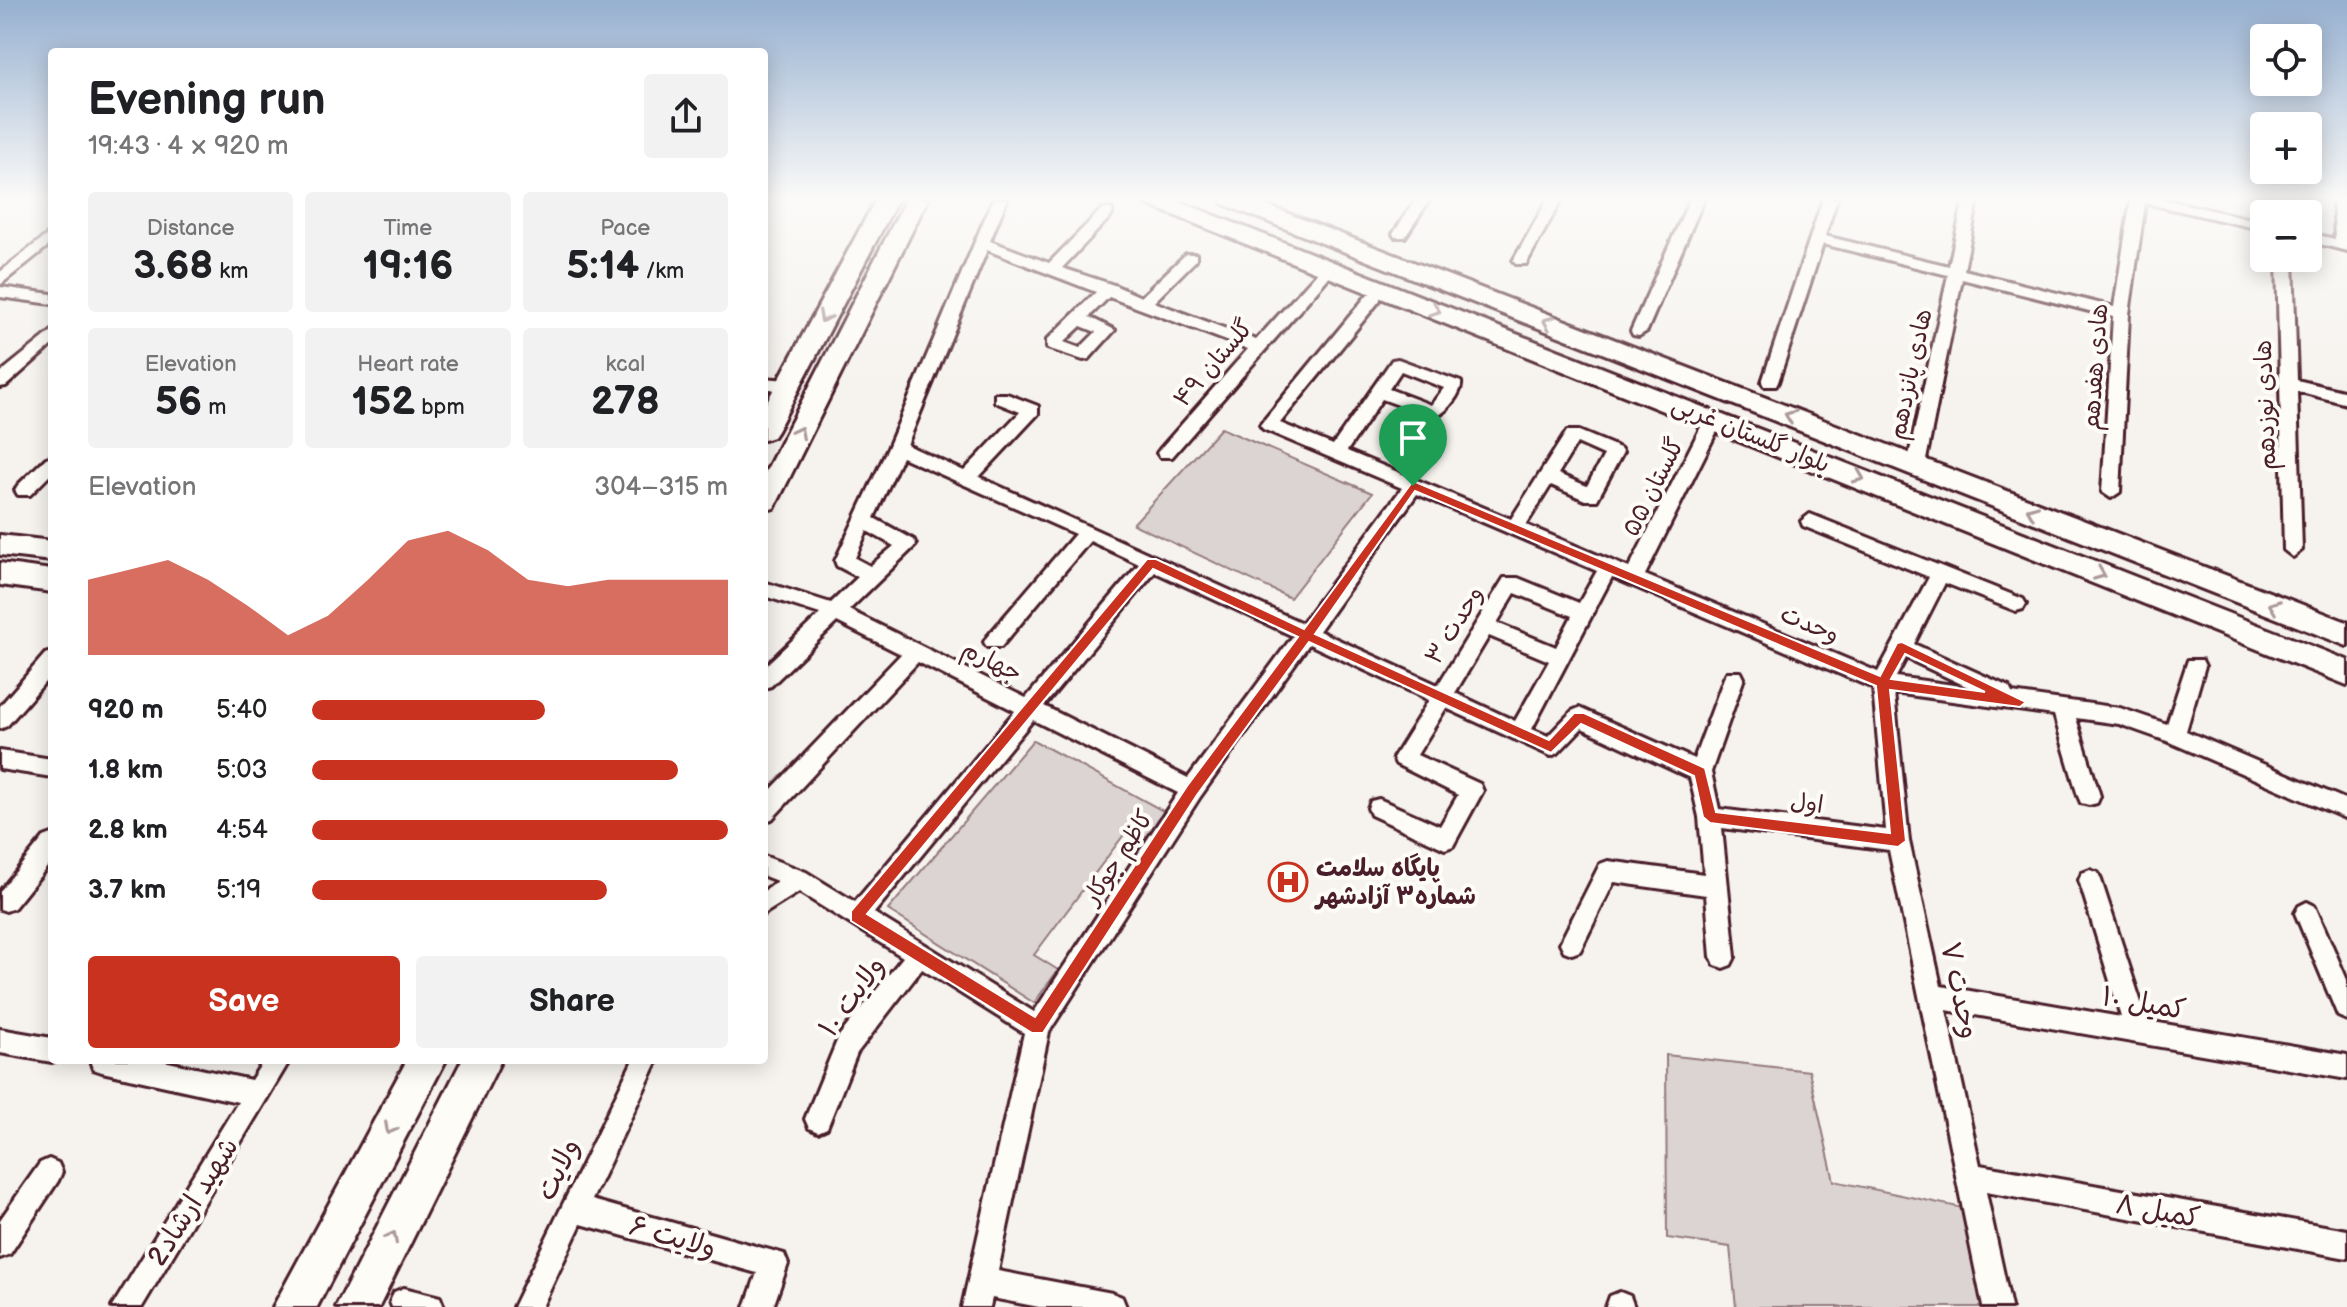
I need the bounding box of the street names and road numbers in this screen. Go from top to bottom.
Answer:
street label: هادی هفدهم [2077,302,2117,432]
street label: هادی پانزدهم [1882,306,1941,443]
street label: گلستان ۴۹ [1167,314,1259,413]
street label: هادی نوزدهم [2249,339,2285,471]
street label: بلوار گلستان غربی [1668,390,1834,479]
street label: گلستان ۵۵ [1616,433,1691,541]
street label: وحدت ۳ [1419,581,1490,670]
street label: وحدت [1776,599,1843,650]
street label: جهارم [956,635,1027,691]
street label: اول [1789,787,1825,820]
street label: کاظم جوکار [1076,805,1162,913]
street label: وحدت ۷ [1933,939,1986,1042]
street label: ولایت ۱۰ [812,950,892,1043]
street label: کمیل ۱۰ [2099,980,2188,1027]
street label: شهید ارشاد2 [141,1132,246,1272]
street label: ولایت [529,1133,587,1206]
street label: کمیل ۸ [2113,1188,2203,1235]
street label: ولایت ۶ [625,1209,720,1266]

